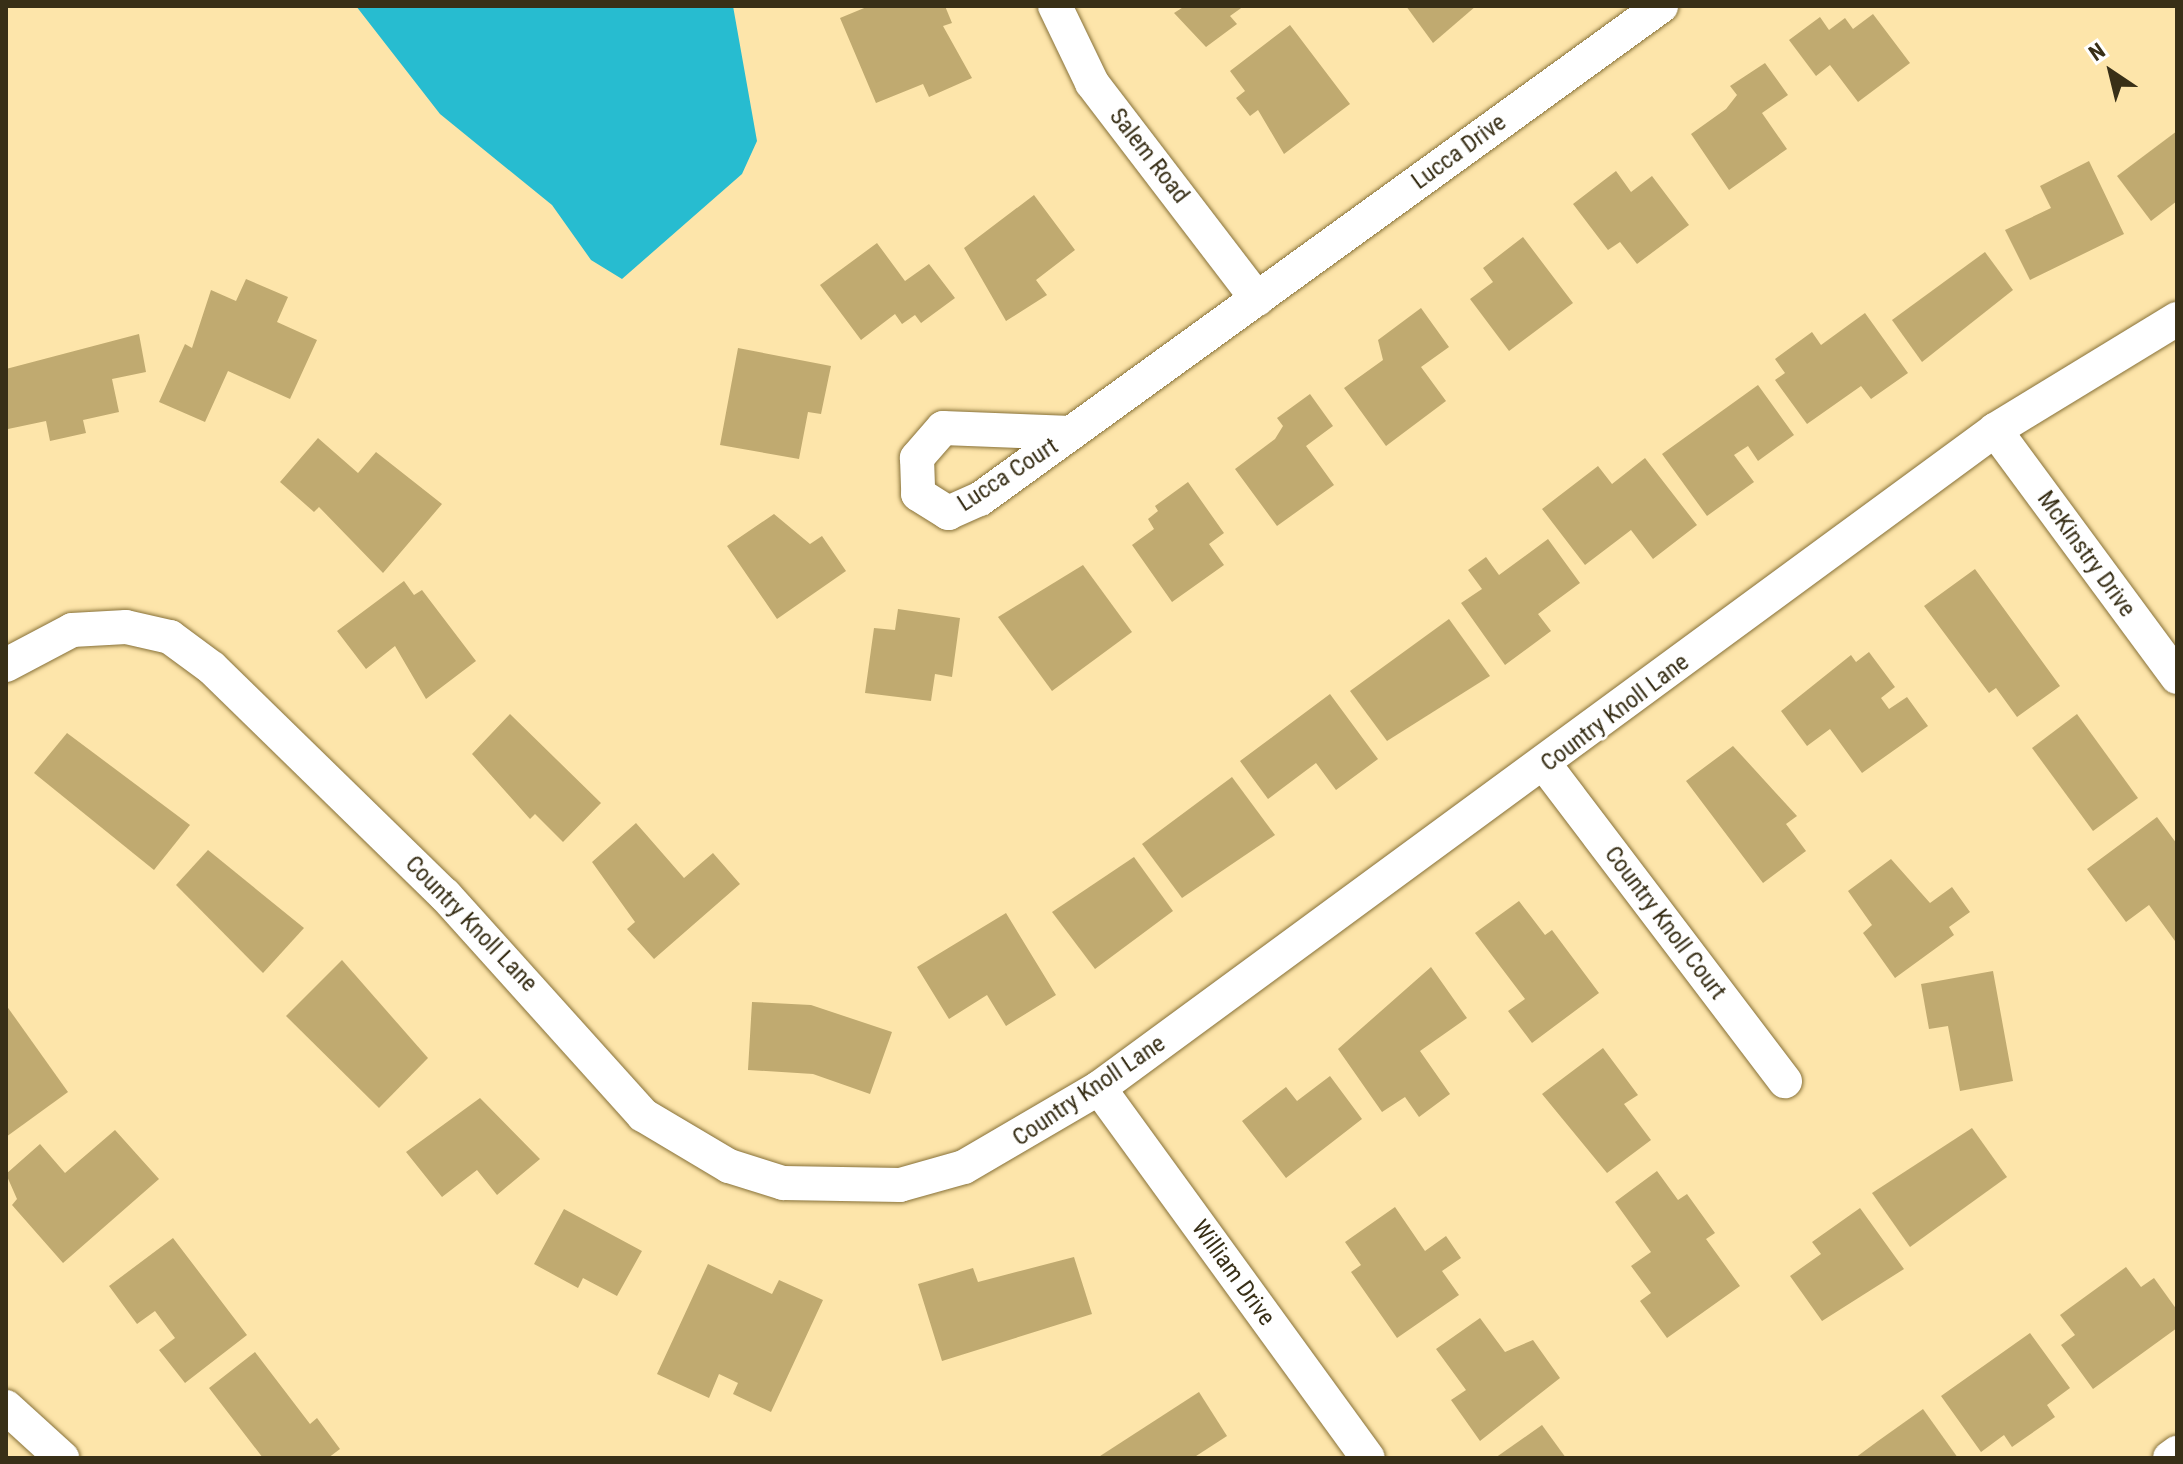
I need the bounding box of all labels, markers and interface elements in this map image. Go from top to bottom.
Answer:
north arrow [2071,32,2151,112]
text: N [2084,38,2110,66]
street label: Salem Road [1103,103,1195,209]
street label: Lucca Drive [1406,108,1512,196]
street label: Lucca Court [952,432,1064,518]
street label: McKinstry Drive [2031,486,2141,622]
street label: Country Knoll Lane [1535,648,1695,778]
street label: Country Knoll Court [1598,841,1732,1005]
street label: Country Knoll Lane [399,850,543,998]
street label: Country Knoll Lane [1007,1029,1171,1153]
street label: William Drive [1185,1215,1281,1331]

